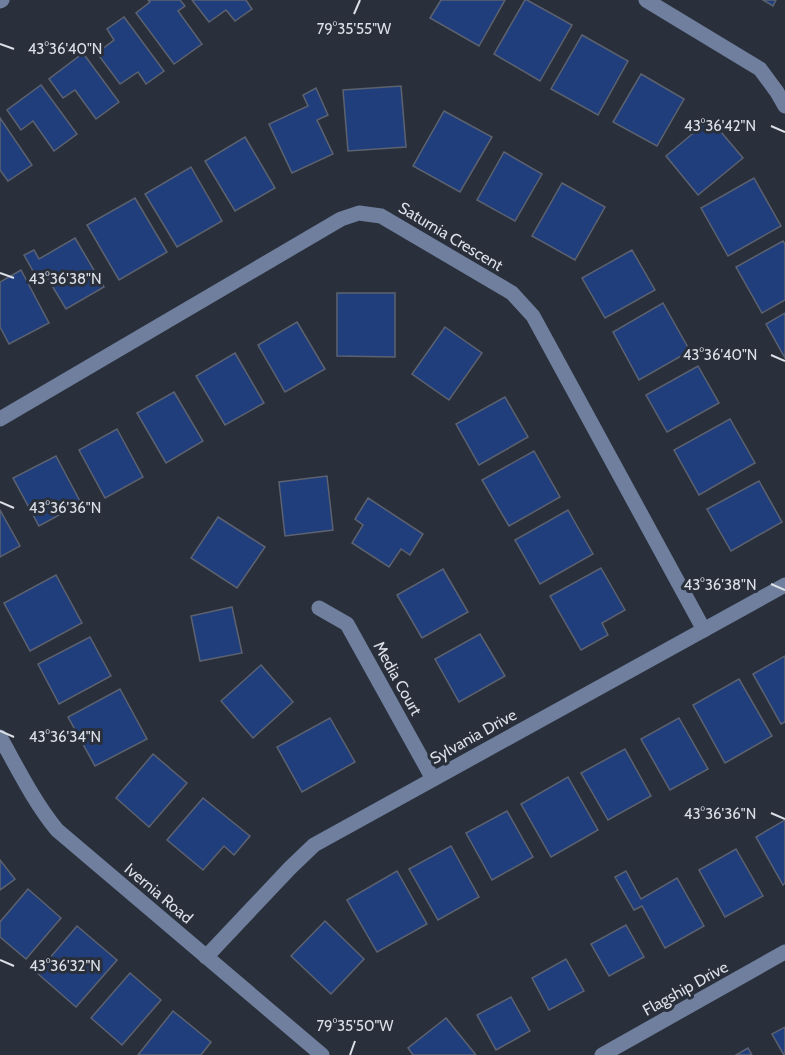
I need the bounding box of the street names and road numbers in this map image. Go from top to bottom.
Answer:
street label: Saturnia Crescent [395,198,507,275]
street label: Media Court [369,638,426,719]
street label: Sylvania Drive [427,705,520,768]
street label: Ivernia Road [121,859,197,927]
street label: Flagship Drive [639,957,731,1020]

